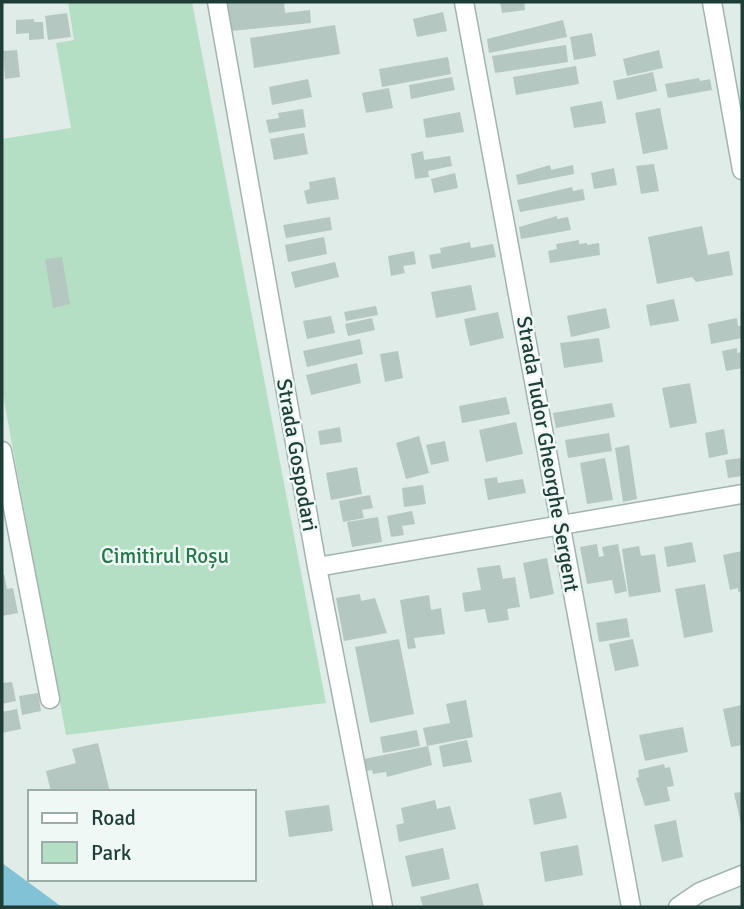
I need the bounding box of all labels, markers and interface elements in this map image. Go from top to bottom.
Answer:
street label: Strada Tudor Gheorghe Sergent [511,314,585,594]
street label: Strada Gospodari [271,377,323,533]
park label: Cimitirul Roșu [101,543,229,569]
legend [28,790,256,881]
text: Road [91,805,136,831]
text: Park [91,840,132,866]

